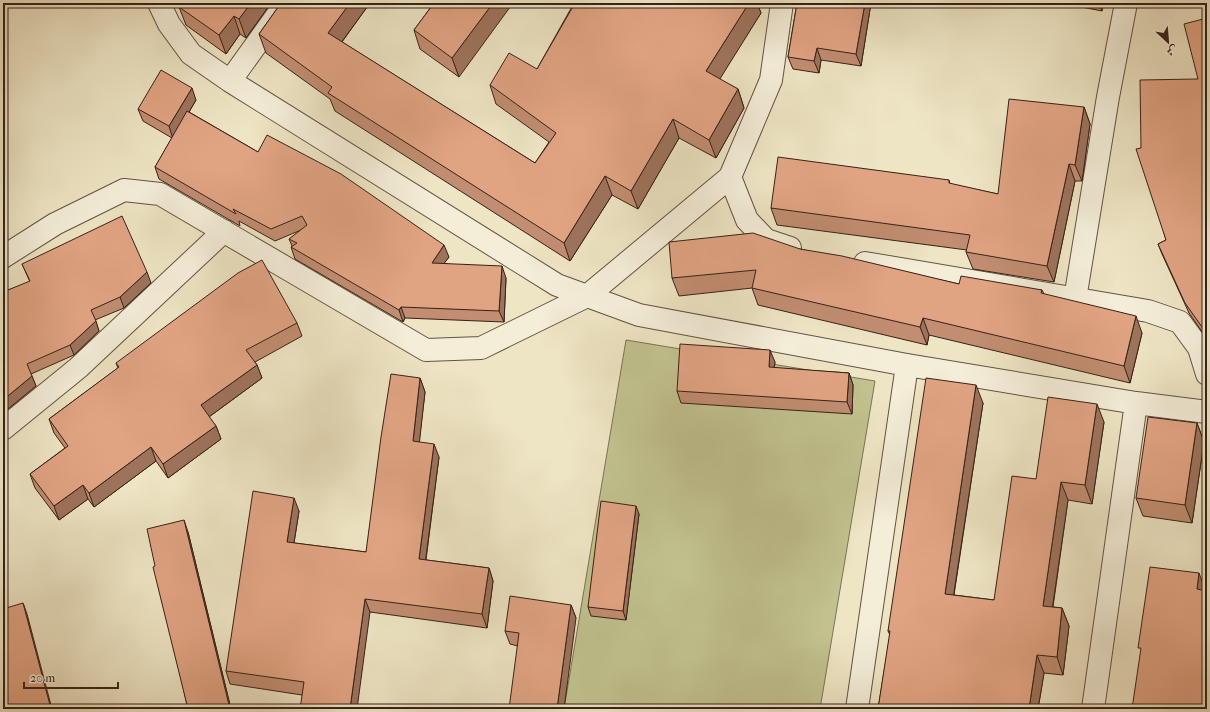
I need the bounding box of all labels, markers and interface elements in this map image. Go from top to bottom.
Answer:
north arrow [1148,22,1188,62]
text: ش [1164,42,1180,59]
scale bar [24,664,118,690]
text: 20 m [30,671,55,685]

